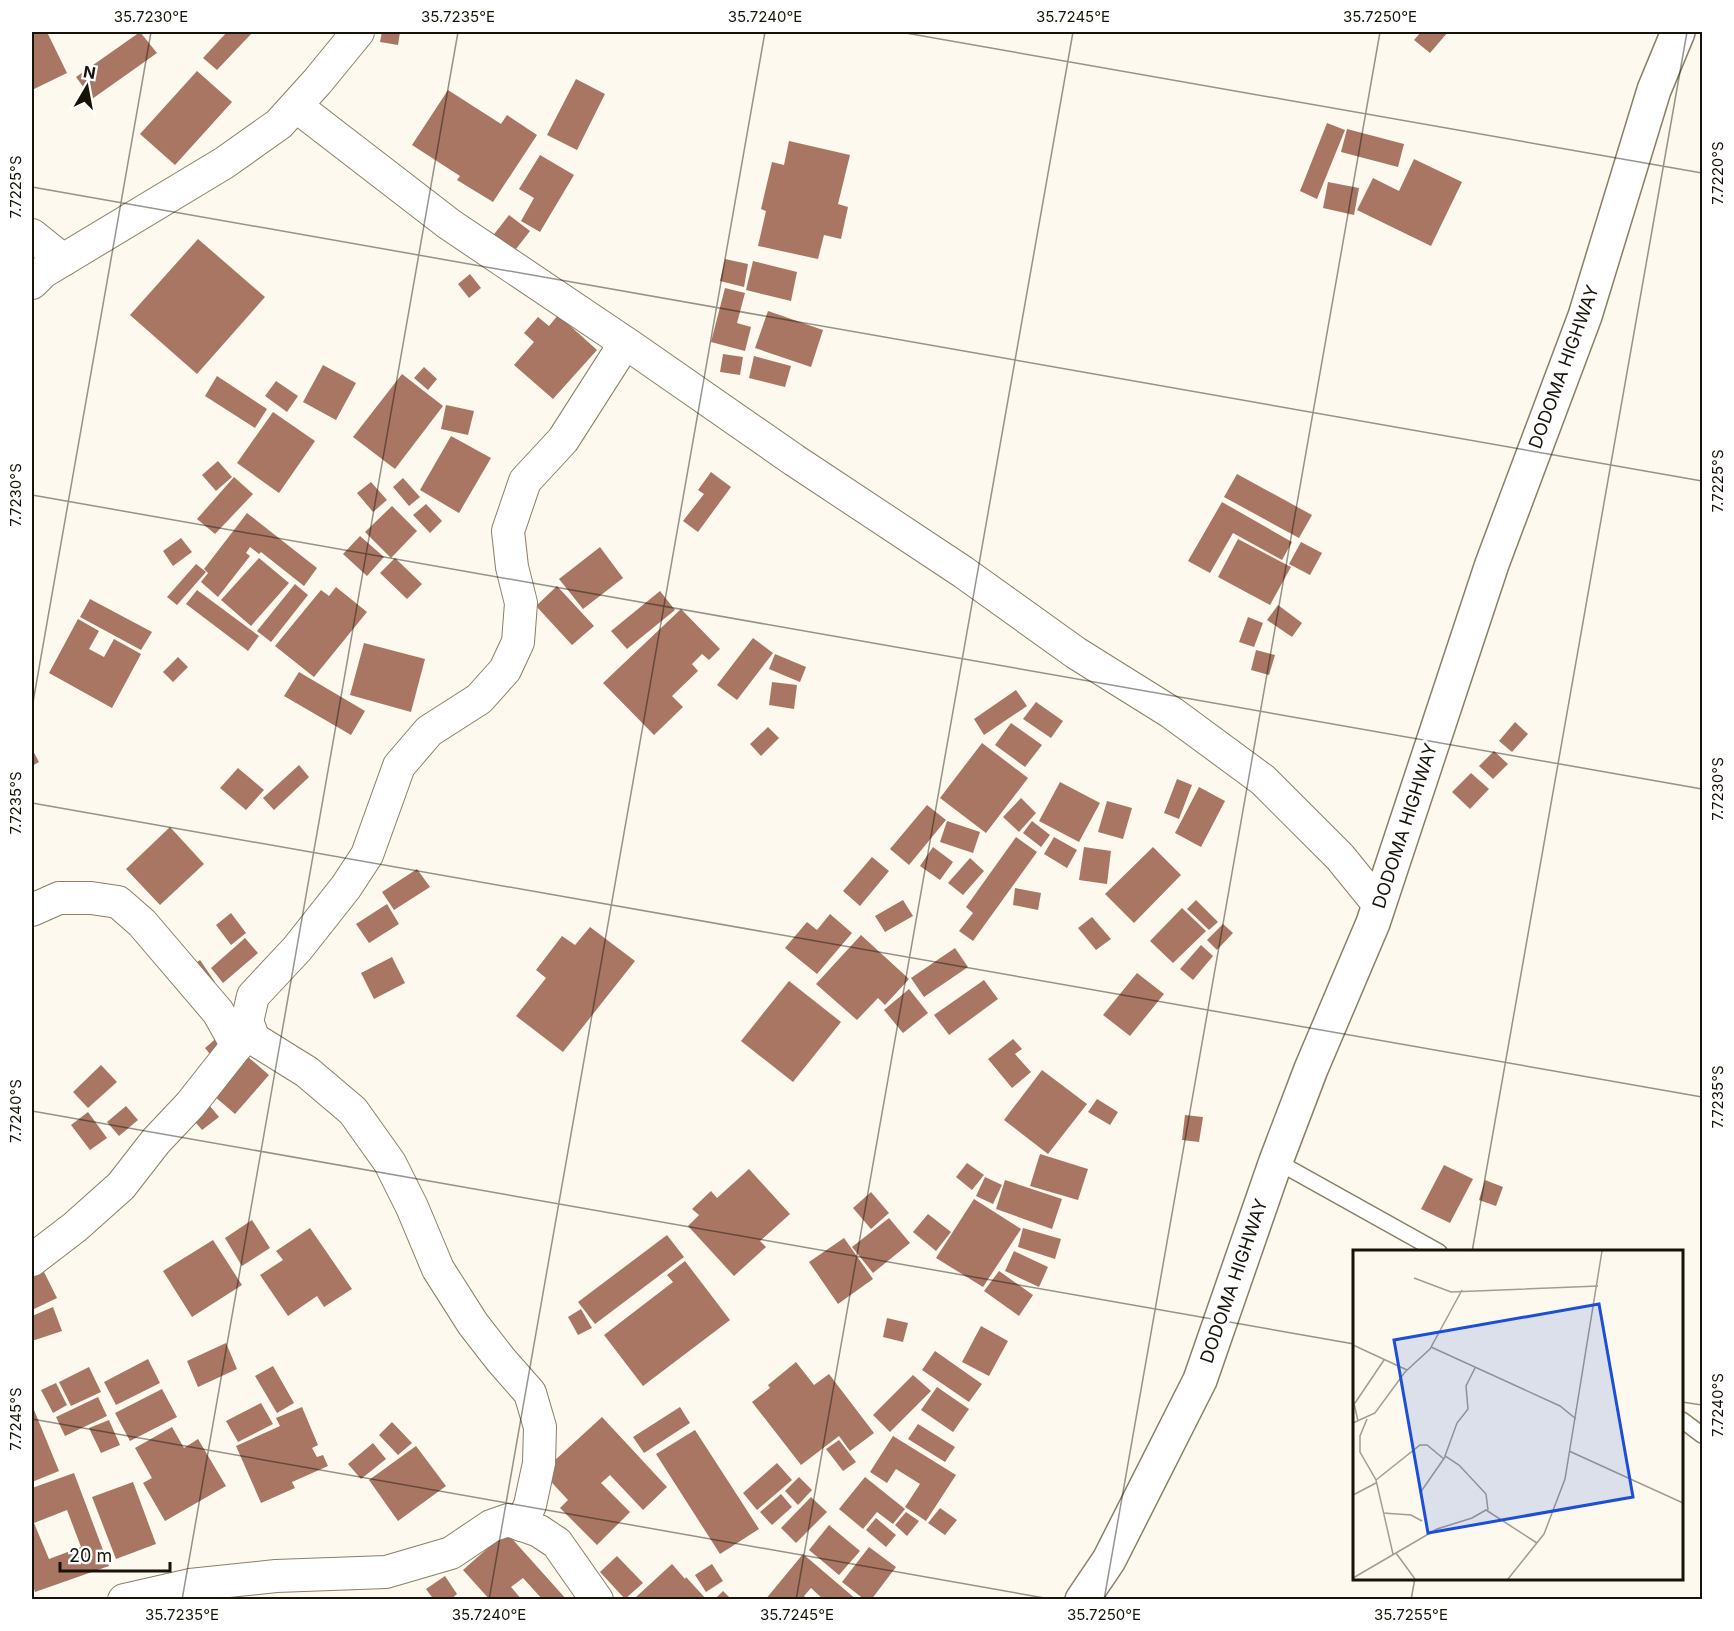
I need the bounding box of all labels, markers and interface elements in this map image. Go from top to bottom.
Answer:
text: 35.7230°E [114,7,188,26]
text: 35.7235°E [421,7,495,26]
text: 35.7240°E [728,7,802,26]
text: 35.7245°E [1036,7,1110,26]
text: 35.7250°E [1343,7,1417,26]
north arrow [57,57,117,117]
text: N [82,61,97,83]
text: 7.7220°S [1708,141,1727,205]
text: 7.7225°S [6,155,25,219]
street label: DODOMA HIGHWAY [1524,282,1603,451]
text: 7.7225°S [1708,449,1727,513]
text: 7.7230°S [6,463,25,527]
street label: DODOMA HIGHWAY [1368,741,1441,911]
text: 7.7230°S [1708,757,1727,821]
text: 7.7235°S [6,771,25,835]
text: 7.7235°S [1708,1065,1727,1129]
text: 7.7240°S [6,1079,25,1143]
street label: DODOMA HIGHWAY [1196,1196,1272,1366]
inset map [1353,1250,1683,1580]
text: 7.7240°S [1708,1373,1727,1437]
text: 7.7245°S [6,1387,25,1451]
scale bar [60,1535,170,1573]
text: 20 m [69,1545,112,1566]
text: 35.7235°E [145,1605,219,1624]
text: 35.7240°E [452,1605,526,1624]
text: 35.7245°E [760,1605,834,1624]
text: 35.7250°E [1067,1605,1141,1624]
text: 35.7255°E [1374,1605,1448,1624]

